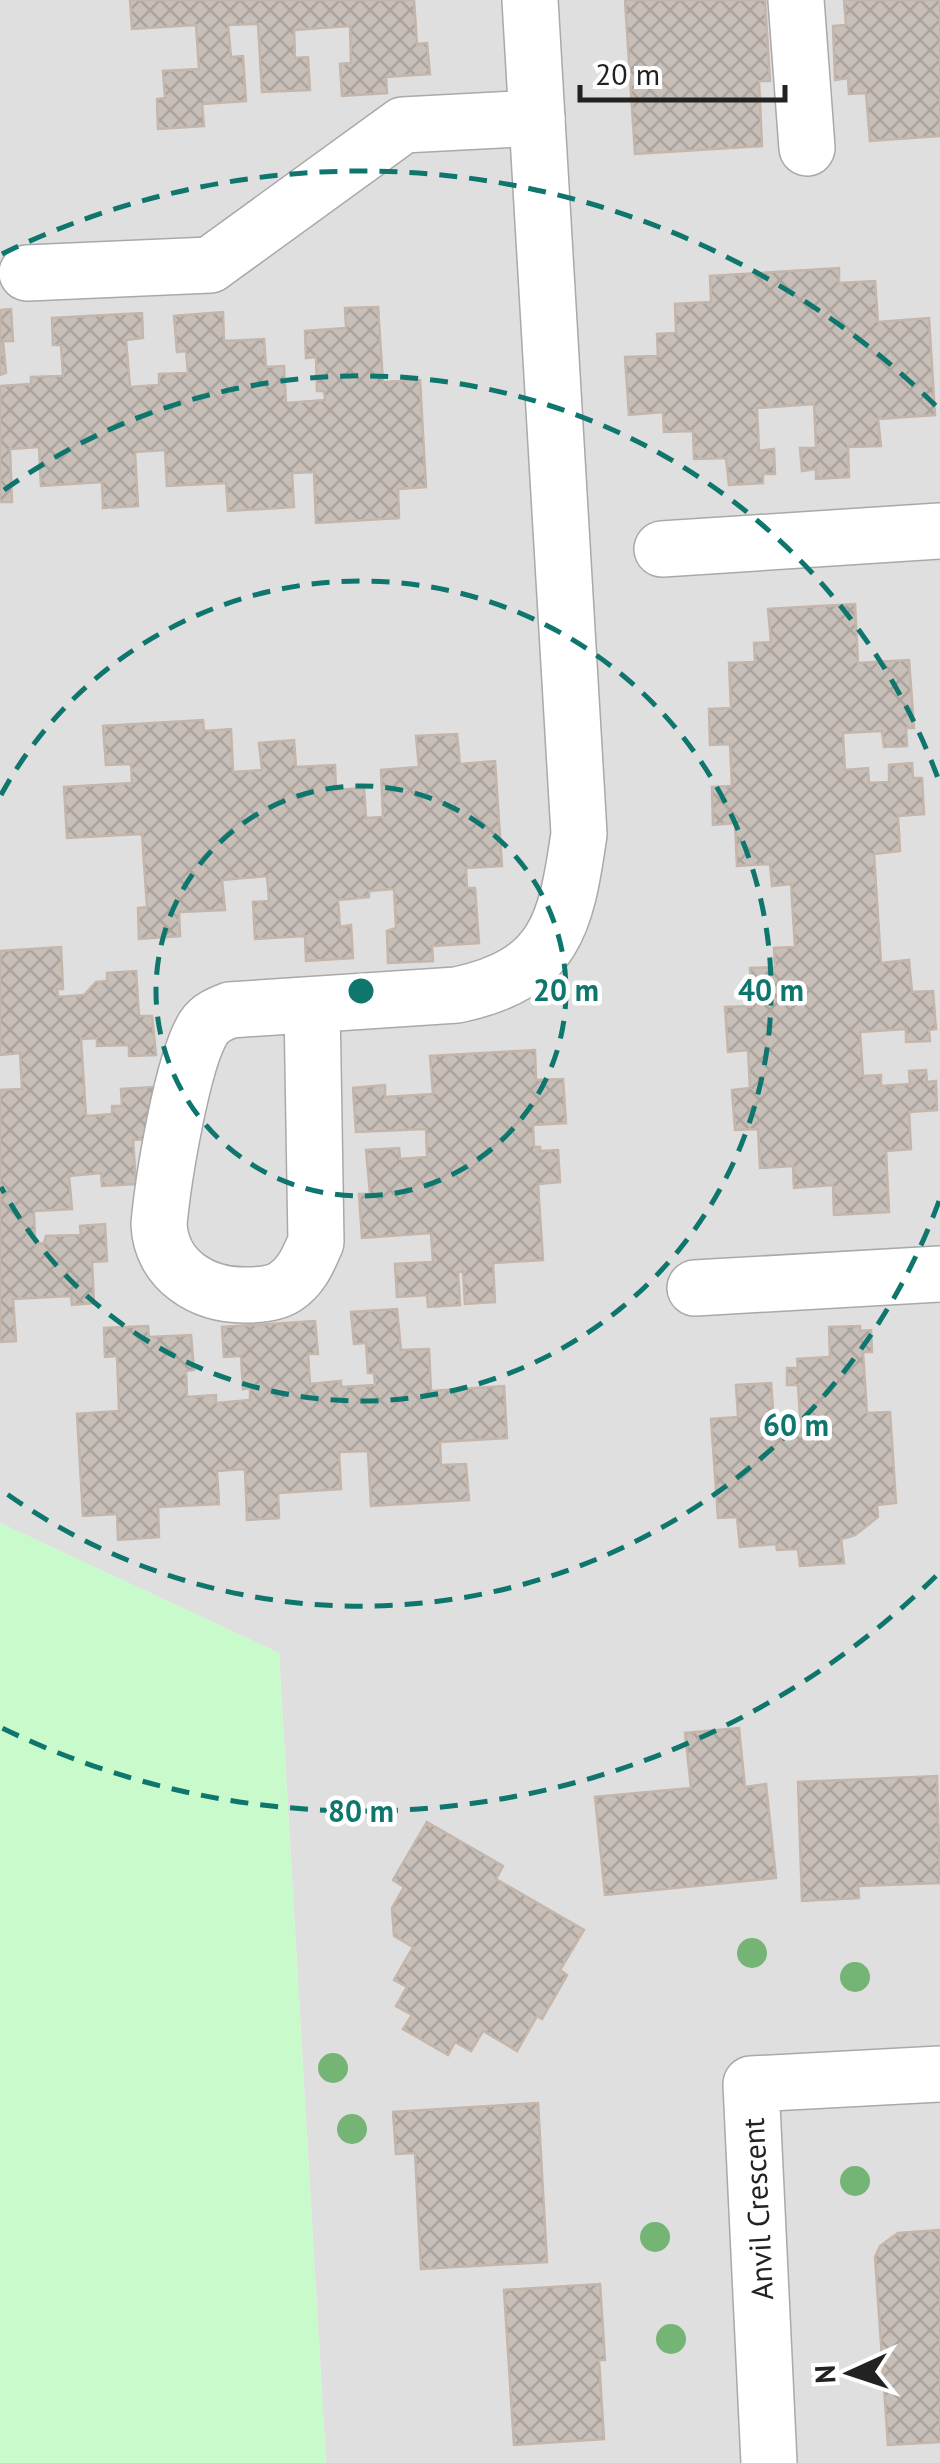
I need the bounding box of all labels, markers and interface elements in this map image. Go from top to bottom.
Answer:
scale bar [580,40,785,102]
text: 20 m [595,54,660,93]
text: 20 m [533,970,599,1009]
text: 40 m [738,970,804,1009]
centre of rings [343,973,379,1009]
text: 60 m [763,1405,829,1444]
text: 80 m [328,1791,394,1830]
street label: Anvil Crescent [733,2117,781,2301]
north arrow [800,2323,900,2423]
text: N [806,2364,843,2384]

